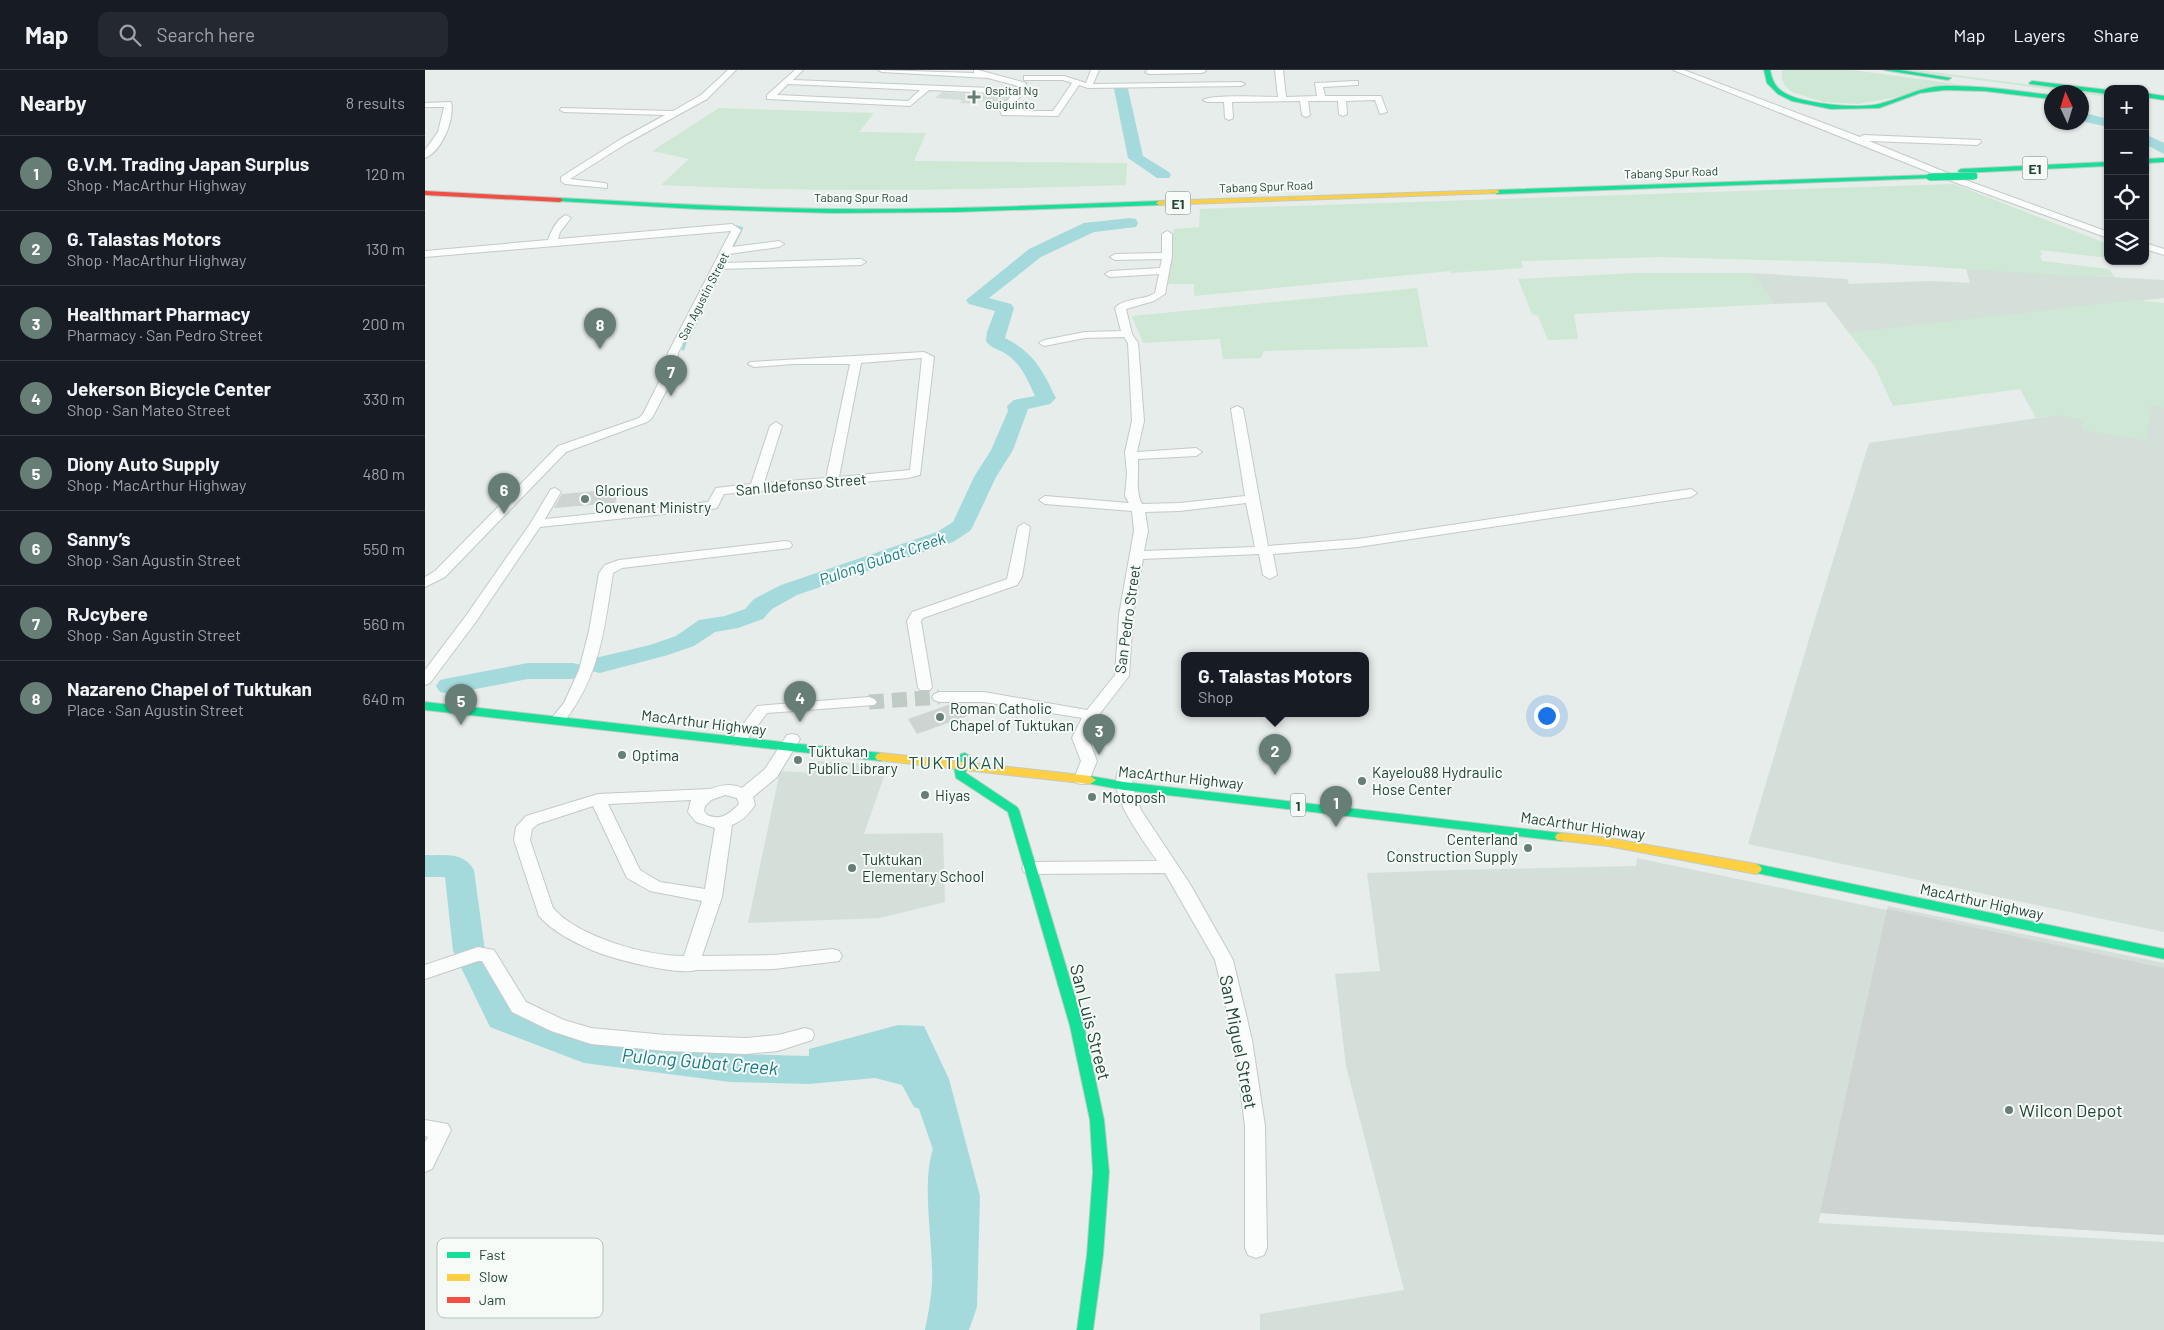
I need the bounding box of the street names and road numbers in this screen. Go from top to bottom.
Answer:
road number: E1 [2023,156,2047,180]
street label: Tabang Spur Road [1624,163,1718,181]
street label: Tabang Spur Road [1219,177,1313,195]
street label: Tabang Spur Road [814,190,908,204]
road number: E1 [1165,192,1191,214]
street label: San Agustin Street [675,250,731,342]
street label: San Ildefonso Street [735,469,867,499]
street label: San Pedro Street [1110,563,1144,675]
street label: MacArthur Highway [640,705,768,739]
street label: MacArthur Highway [1118,761,1245,793]
road number: 1 [1291,794,1305,816]
street label: MacArthur Highway [1519,807,1647,843]
street label: MacArthur Highway [1919,879,2045,923]
street label: San Luis Street [1066,962,1116,1082]
street label: San Miguel Street [1215,973,1263,1111]

